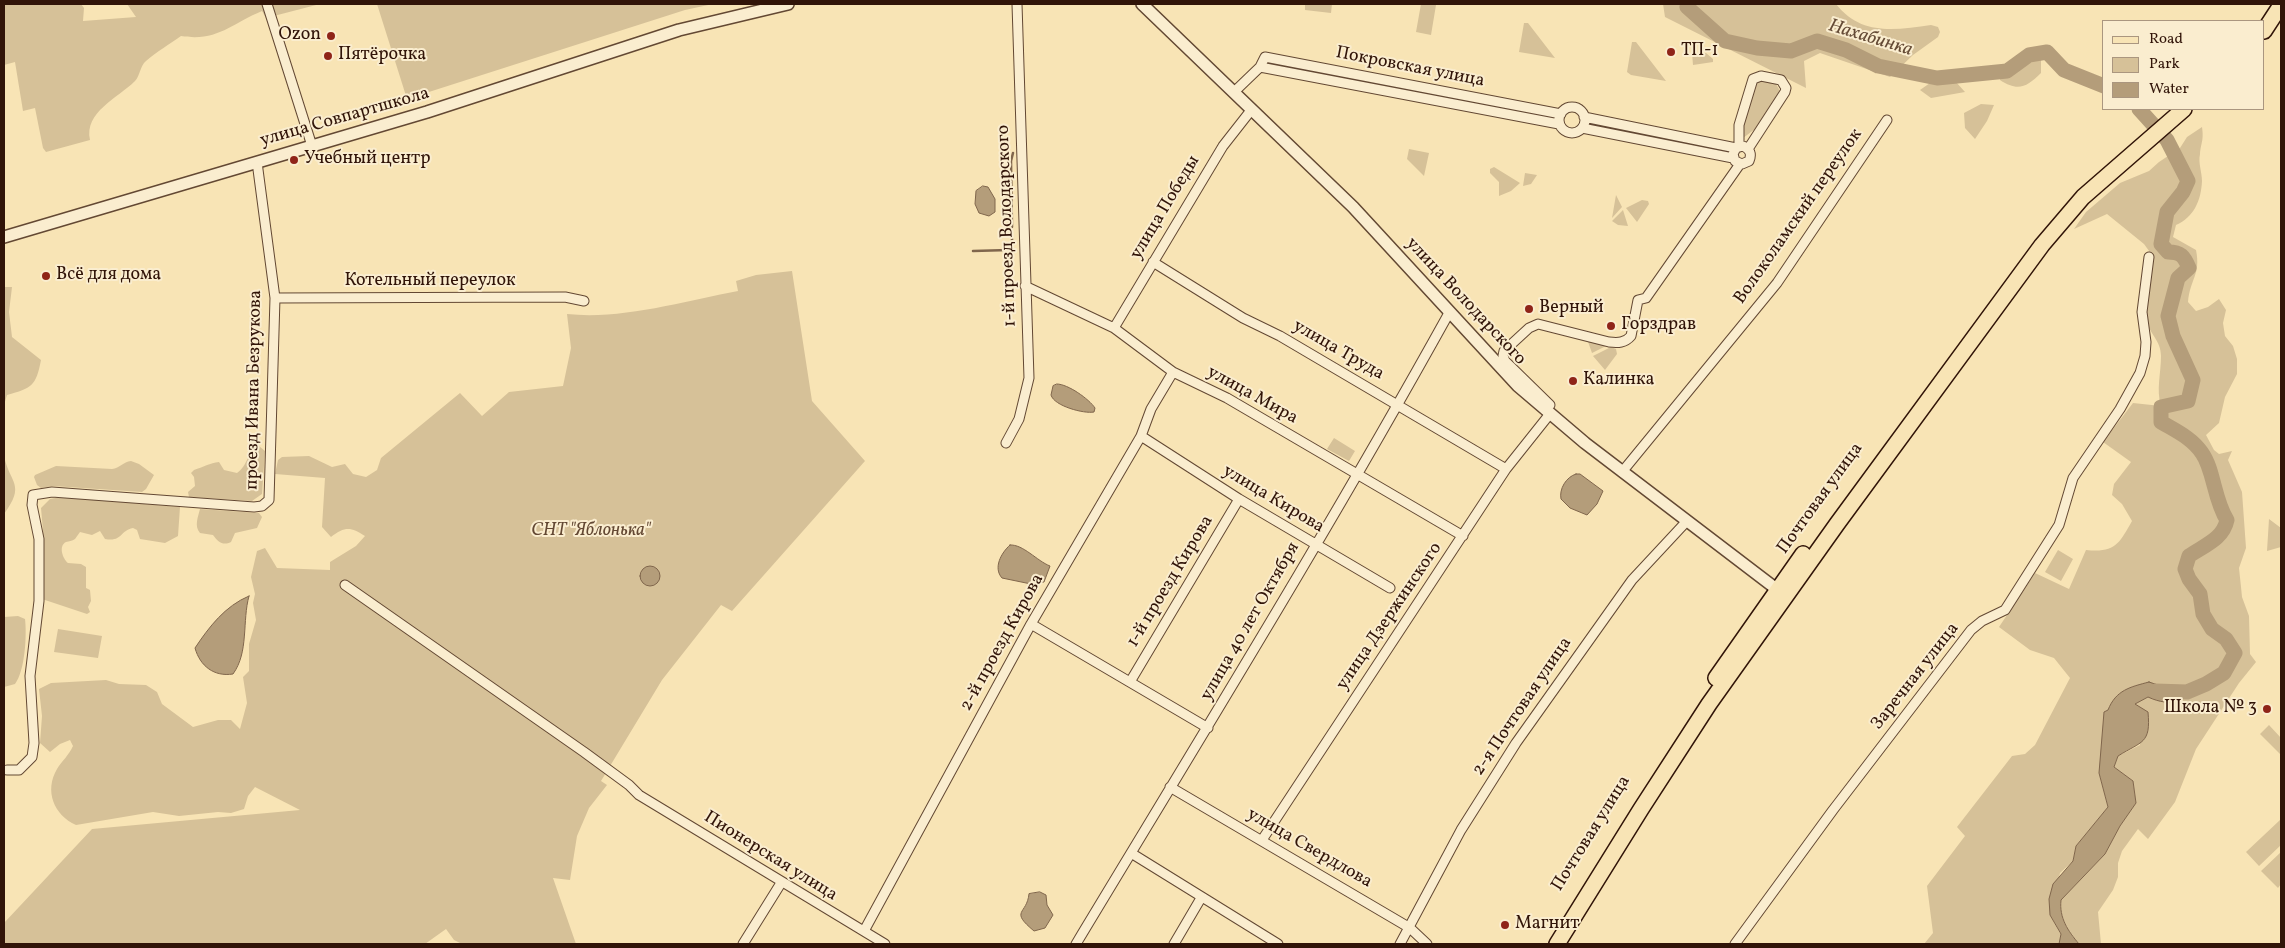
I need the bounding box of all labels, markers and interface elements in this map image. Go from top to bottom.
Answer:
water label: Нахабинка [1825,15,1915,63]
legend [2102,20,2265,110]
place label: Ozon [279,25,321,47]
text: Road [2149,29,2183,50]
marker: Ozon [325,30,337,42]
place label: ТП-1 [1681,41,1718,63]
street label: Покровская улица [1334,43,1486,93]
place label: Пятёрочка [338,45,426,67]
marker: ТП-1 [1665,46,1677,58]
marker: Пятёрочка [322,50,334,62]
text: Park [2149,54,2180,75]
text: Water [2149,79,2189,100]
street label: улица Совпартшкола [258,84,432,152]
street label: 1-й проезд Володарского [994,125,1022,327]
street label: Волоколамский переулок [1730,125,1868,309]
place label: Учебный центр [304,149,430,171]
street label: улица Победы [1126,152,1206,264]
marker: Учебный центр [288,154,300,166]
street label: улица Володарского [1400,234,1530,370]
place label: Всё для дома [56,265,161,287]
marker: Всё для дома [40,270,52,282]
street label: Котельный переулок [344,271,516,293]
street label: проезд Ивана Безрукова [242,290,268,490]
place label: Верный [1539,298,1604,320]
marker: Верный [1523,303,1535,315]
place label: Горздрав [1621,315,1696,337]
street label: улица Труда [1288,316,1388,386]
marker: Горздрав [1605,320,1617,332]
street label: улица Мира [1203,362,1301,430]
place label: Калинка [1583,370,1654,392]
marker: Калинка [1567,375,1579,387]
street label: Почтовая улица [1773,439,1869,559]
street label: улица Кирова [1218,461,1328,539]
street label: 1-й проезд Кирова [1123,512,1219,652]
park label: СНТ "Яблонька" [531,521,651,543]
street label: улица 40 лет Октября [1197,539,1305,705]
street label: улица Дзержинского [1333,539,1447,695]
street label: 2-й проезд Кирова [956,571,1050,715]
street label: Заречная улица [1867,619,1965,735]
street label: 2-я Почтовая улица [1469,634,1577,780]
place label: Школа № 3 [2164,698,2257,720]
marker: Школа № 3 [2261,703,2273,715]
street label: Почтовая улица [1548,772,1636,896]
street label: улица Свердлова [1242,804,1376,894]
street label: Пионерская улица [699,807,841,907]
place label: Магнит [1515,914,1579,936]
marker: Магнит [1499,919,1511,931]

